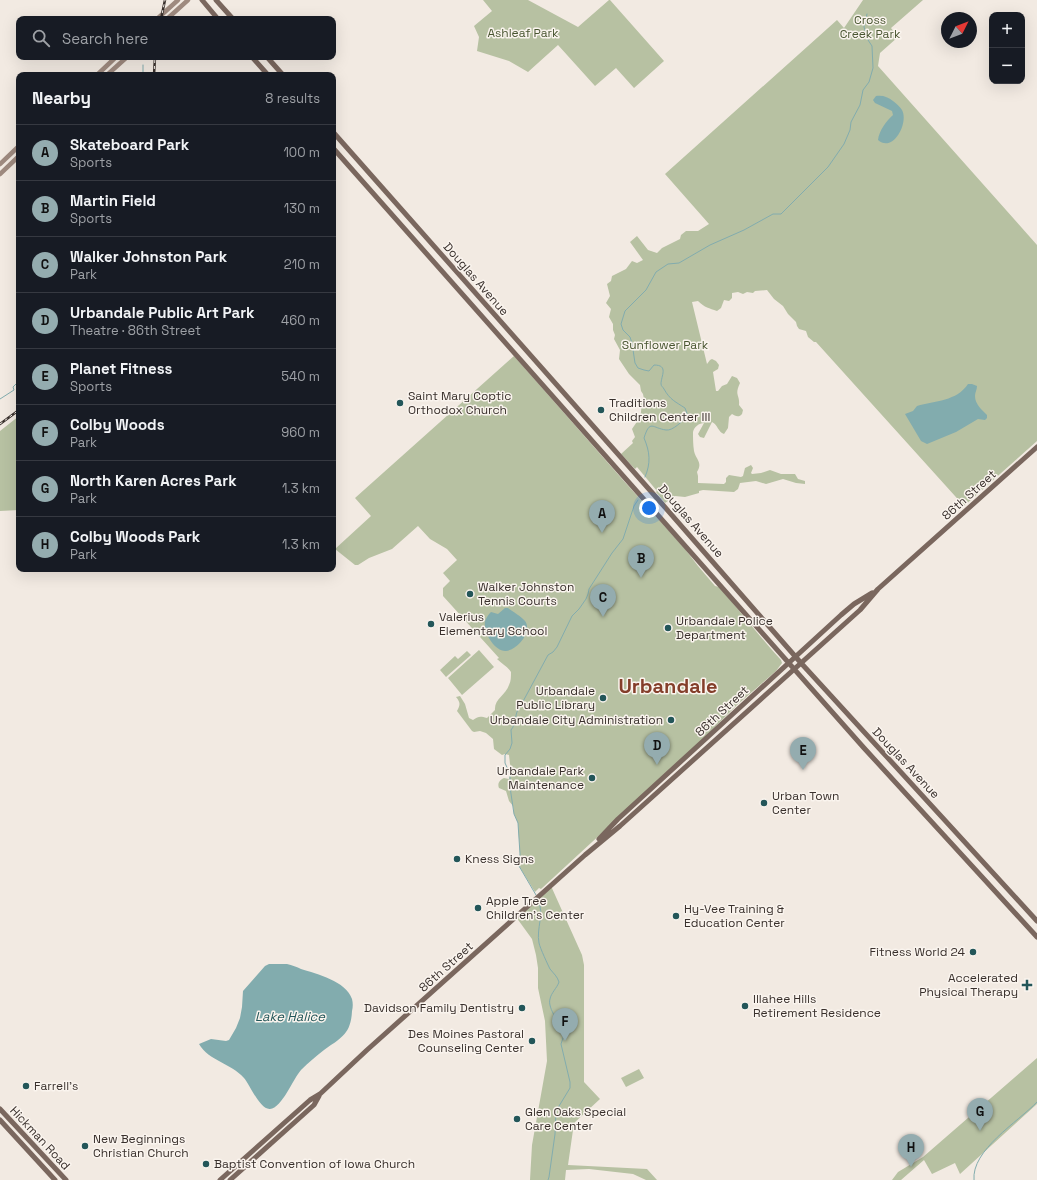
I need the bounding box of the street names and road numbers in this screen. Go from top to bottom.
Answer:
street label: Douglas Avenue [440,239,512,319]
street label: 86th Street [939,466,999,524]
street label: Douglas Avenue [655,481,727,561]
street label: 86th Street [692,682,752,740]
street label: Douglas Avenue [869,724,943,802]
street label: 86th Street [416,938,476,996]
street label: Hickman Road [6,1103,74,1173]

